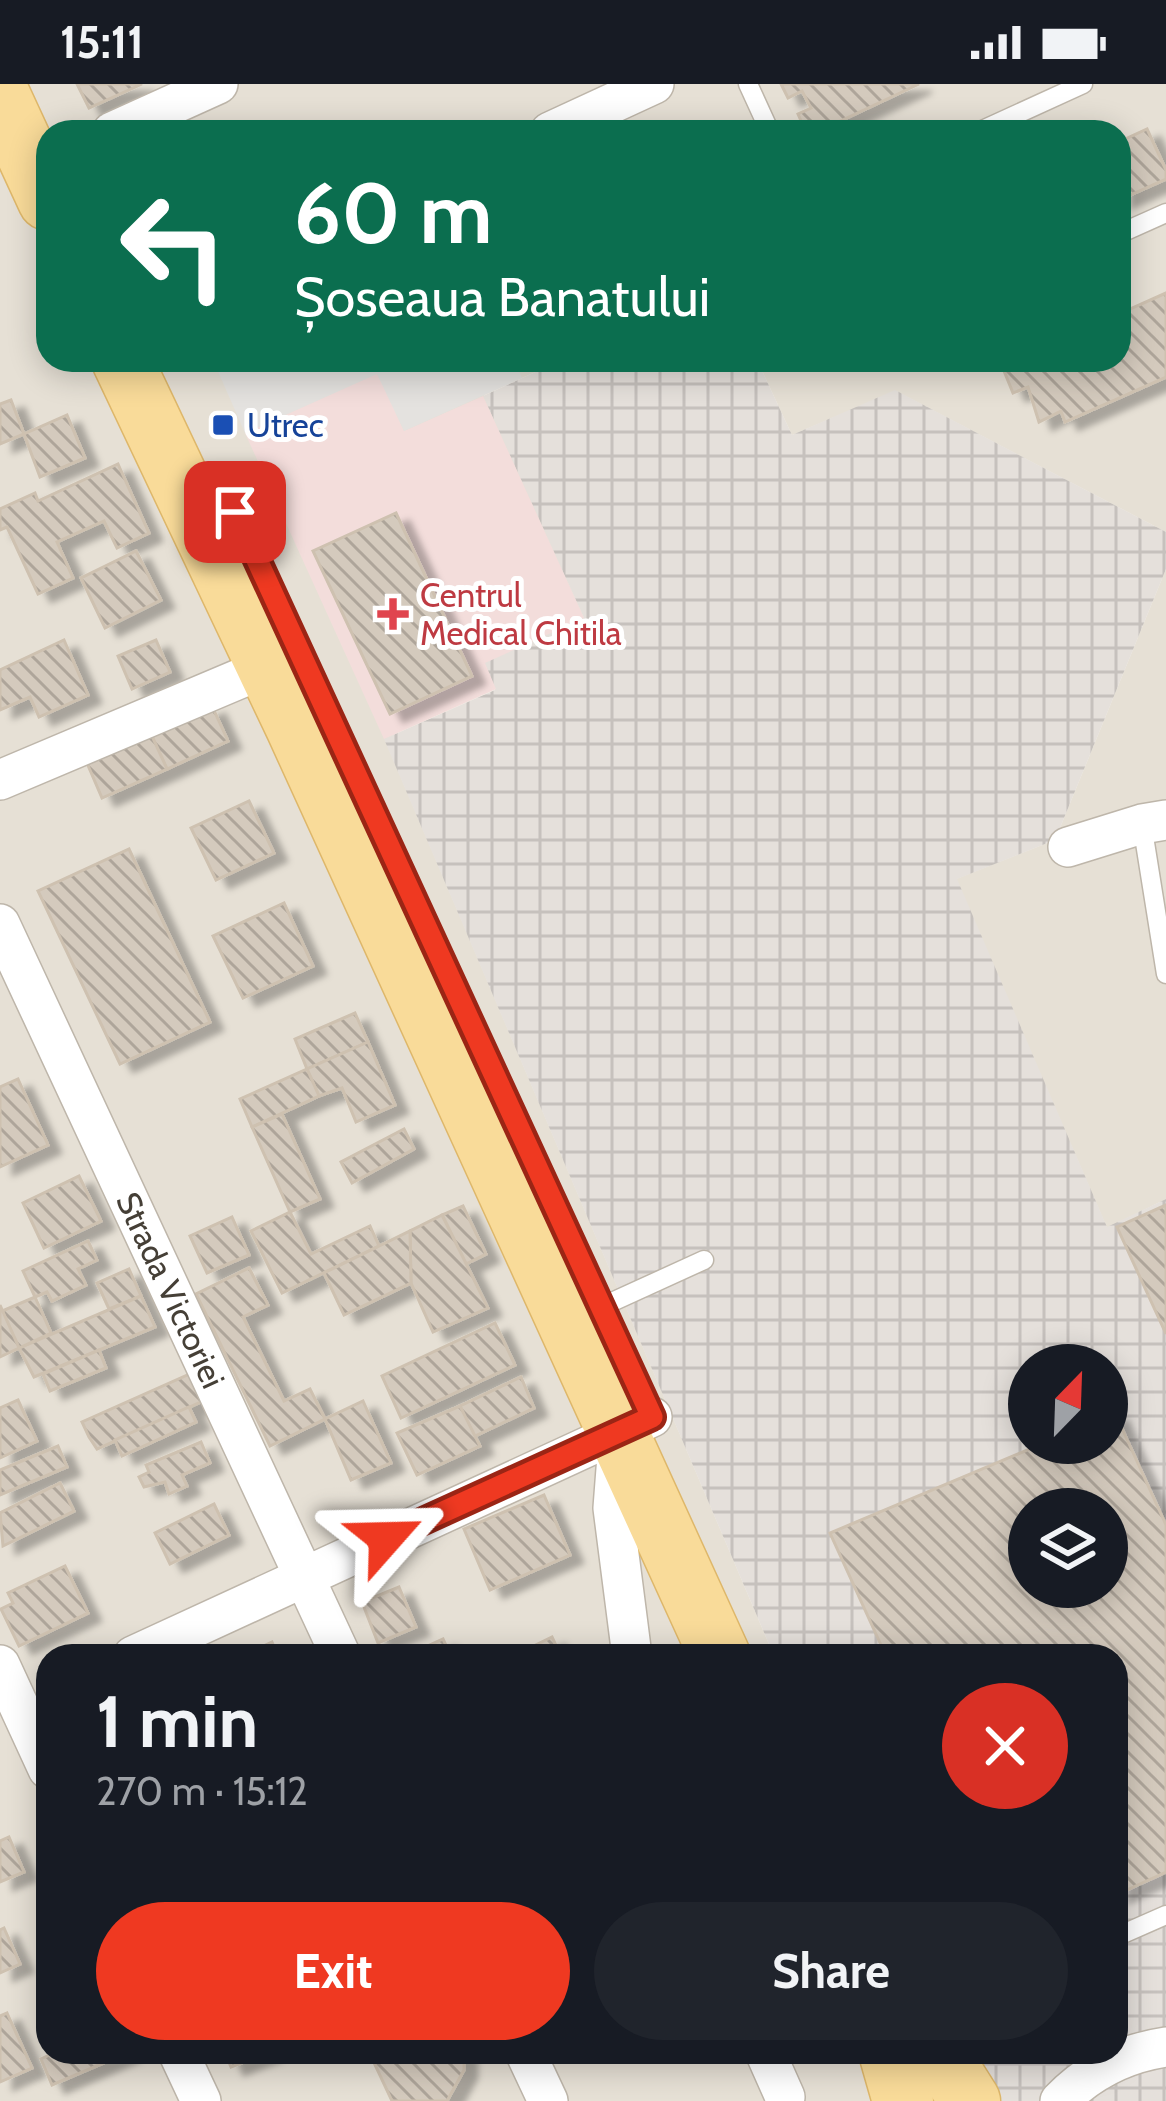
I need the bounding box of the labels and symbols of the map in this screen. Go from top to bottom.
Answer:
place label: Utrec [247,405,324,445]
marker: Utrec [210,412,236,438]
pin [184,461,286,563]
place label: Centrul Medical Chitila [420,575,622,653]
marker: Centrul Medical Chitila [377,598,409,630]
street label: Strada Victoriei [108,1186,234,1394]
north arrow [1008,1344,1128,1464]
position arrow [323,1475,449,1601]

